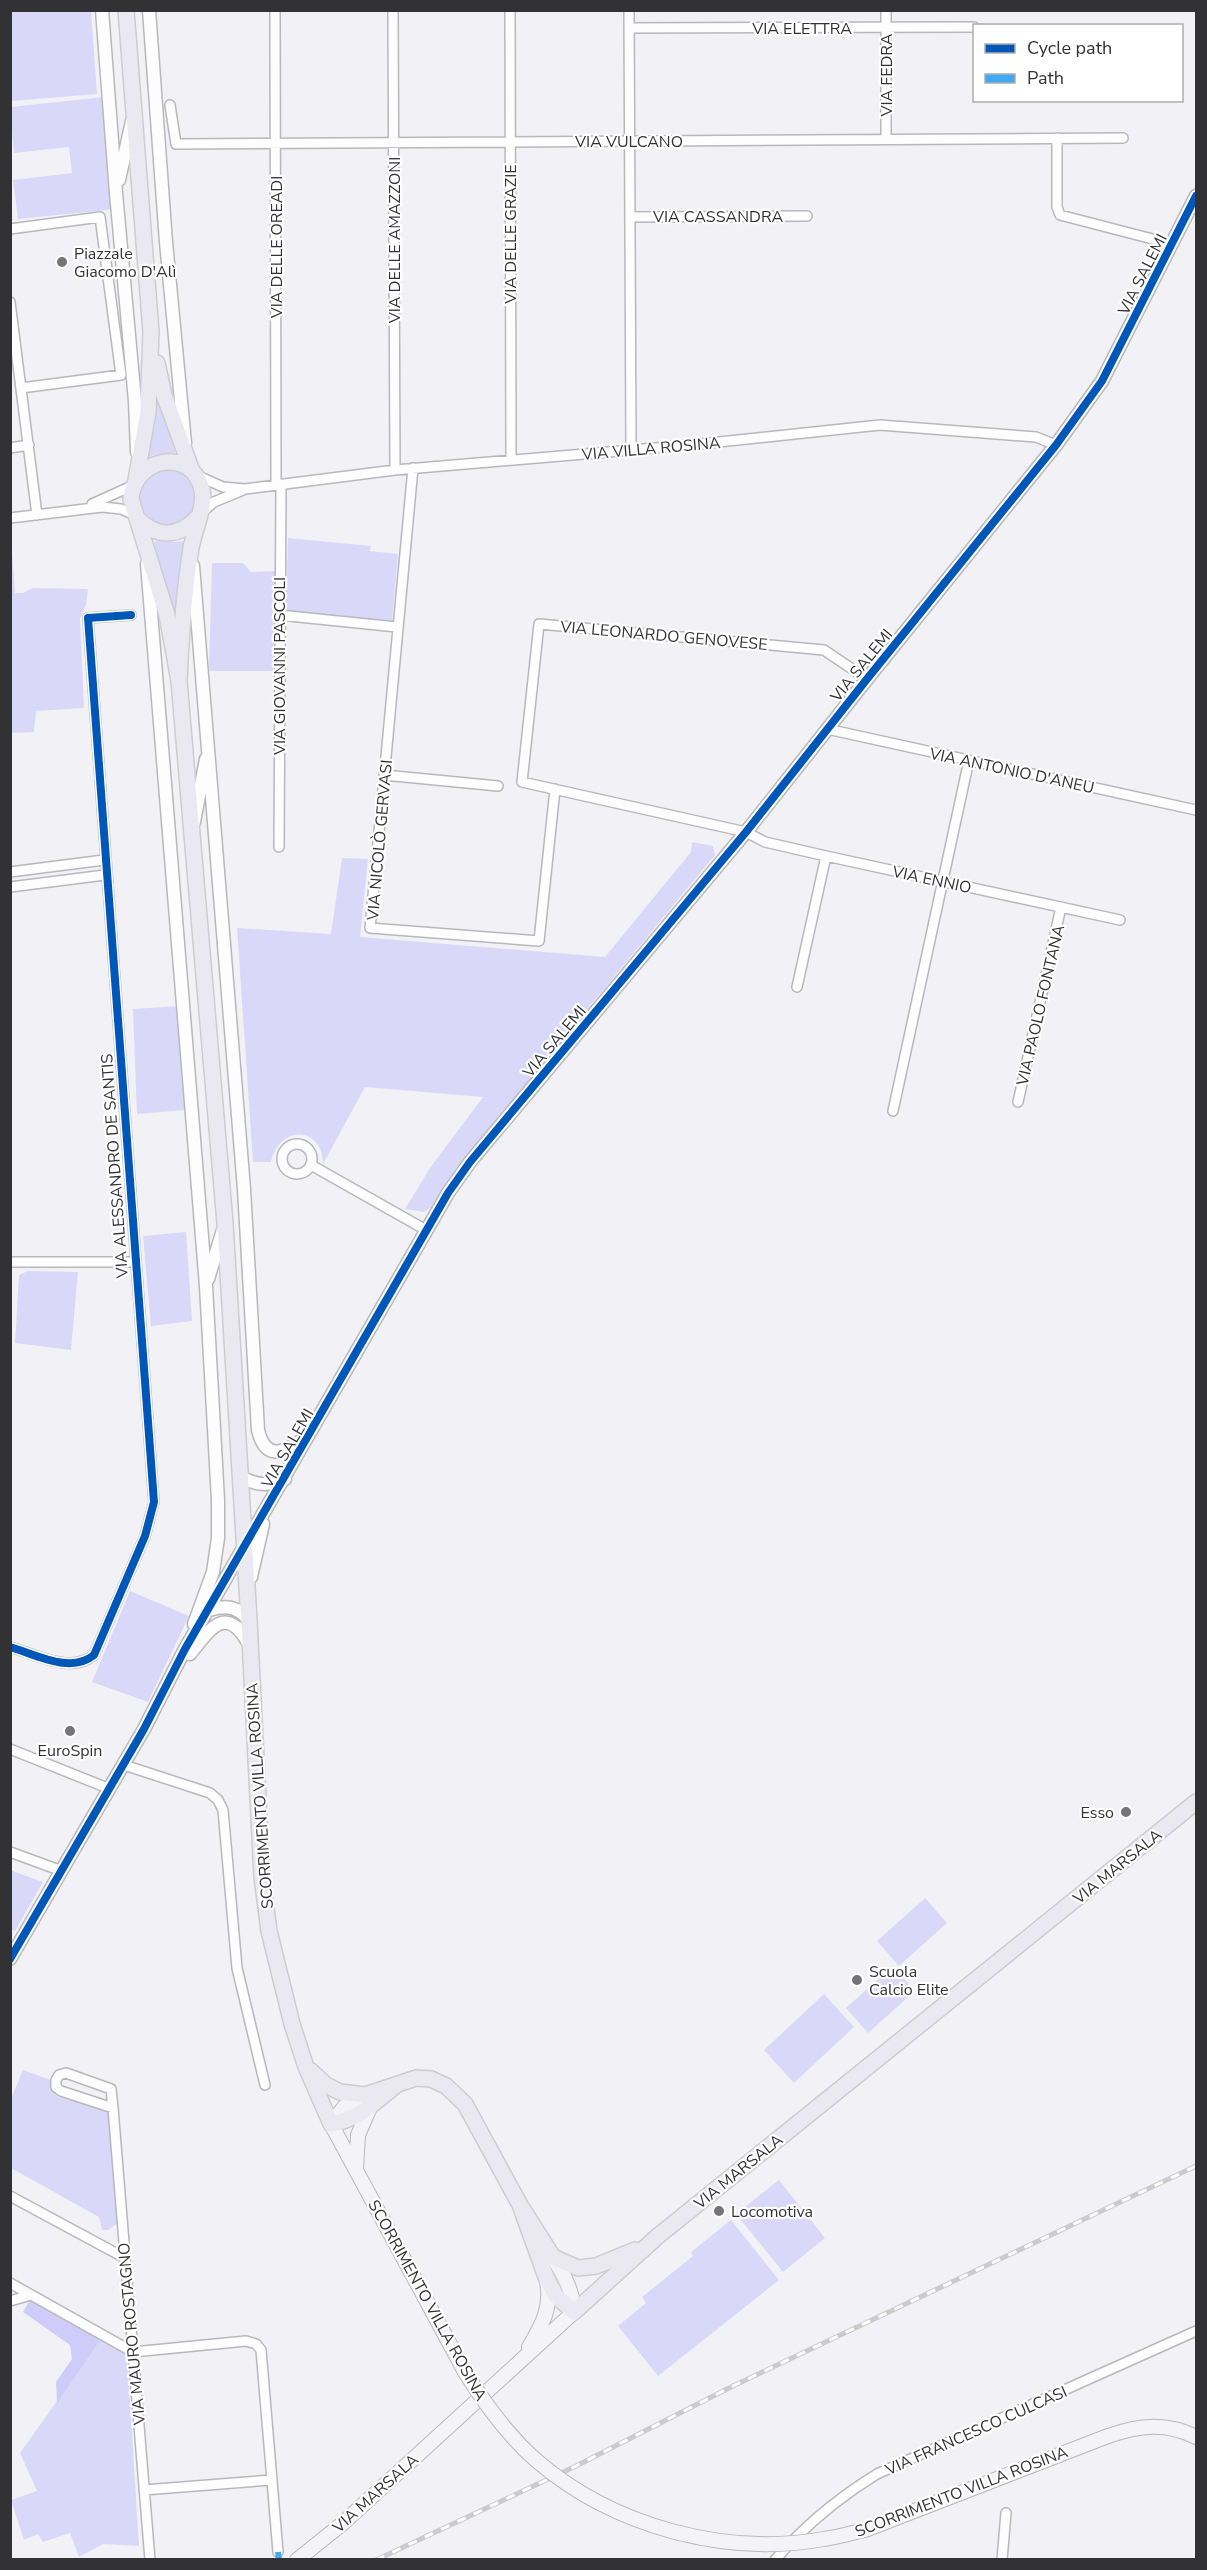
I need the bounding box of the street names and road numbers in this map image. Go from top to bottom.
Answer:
street label: VIA ELETTRA [751,18,852,40]
street label: VIA FEDRA [876,33,898,118]
street label: VIA VULCANO [574,131,683,153]
street label: VIA DELLE AMAZZONI [384,157,406,324]
street label: VIA DELLE GRAZIE [500,164,522,305]
street label: VIA DELLE OREADI [266,176,288,319]
street label: VIA CASSANDRA [652,206,783,228]
street label: VIA SALEMI [1113,230,1173,320]
street label: VIA VILLA ROSINA [580,432,722,466]
street label: VIA GIOVANNI PASCOLI [269,577,291,756]
street label: VIA LEONARDO GENOVESE [558,616,768,656]
street label: VIA SALEMI [825,624,898,708]
street label: VIA ANTONIO D'ANEU [926,743,1096,799]
street label: VIA NICOLÒ GERVASI [362,759,398,922]
street label: VIA ENNIO [889,861,973,899]
street label: VIA PAOLO FONTANA [1012,922,1070,1089]
street label: VIA SALEMI [517,1001,592,1083]
street label: VIA ALESSANDRO DE SANTIS [96,1053,134,1280]
street label: VIA SALEMI [256,1405,319,1493]
street label: SCORRIMENTO VILLA ROSINA [241,1682,279,1910]
street label: VIA MARSALA [1068,1824,1167,1910]
street label: VIA MARSALA [689,2129,788,2215]
street label: SCORRIMENTO VILLA ROSINA [363,2196,492,2405]
street label: VIA MAURO ROSTAGNO [113,2242,151,2427]
street label: VIA FRANCESCO CULCASI [881,2381,1071,2481]
street label: SCORRIMENTO VILLA ROSINA [852,2441,1071,2543]
street label: VIA MARSALA [327,2449,424,2539]

